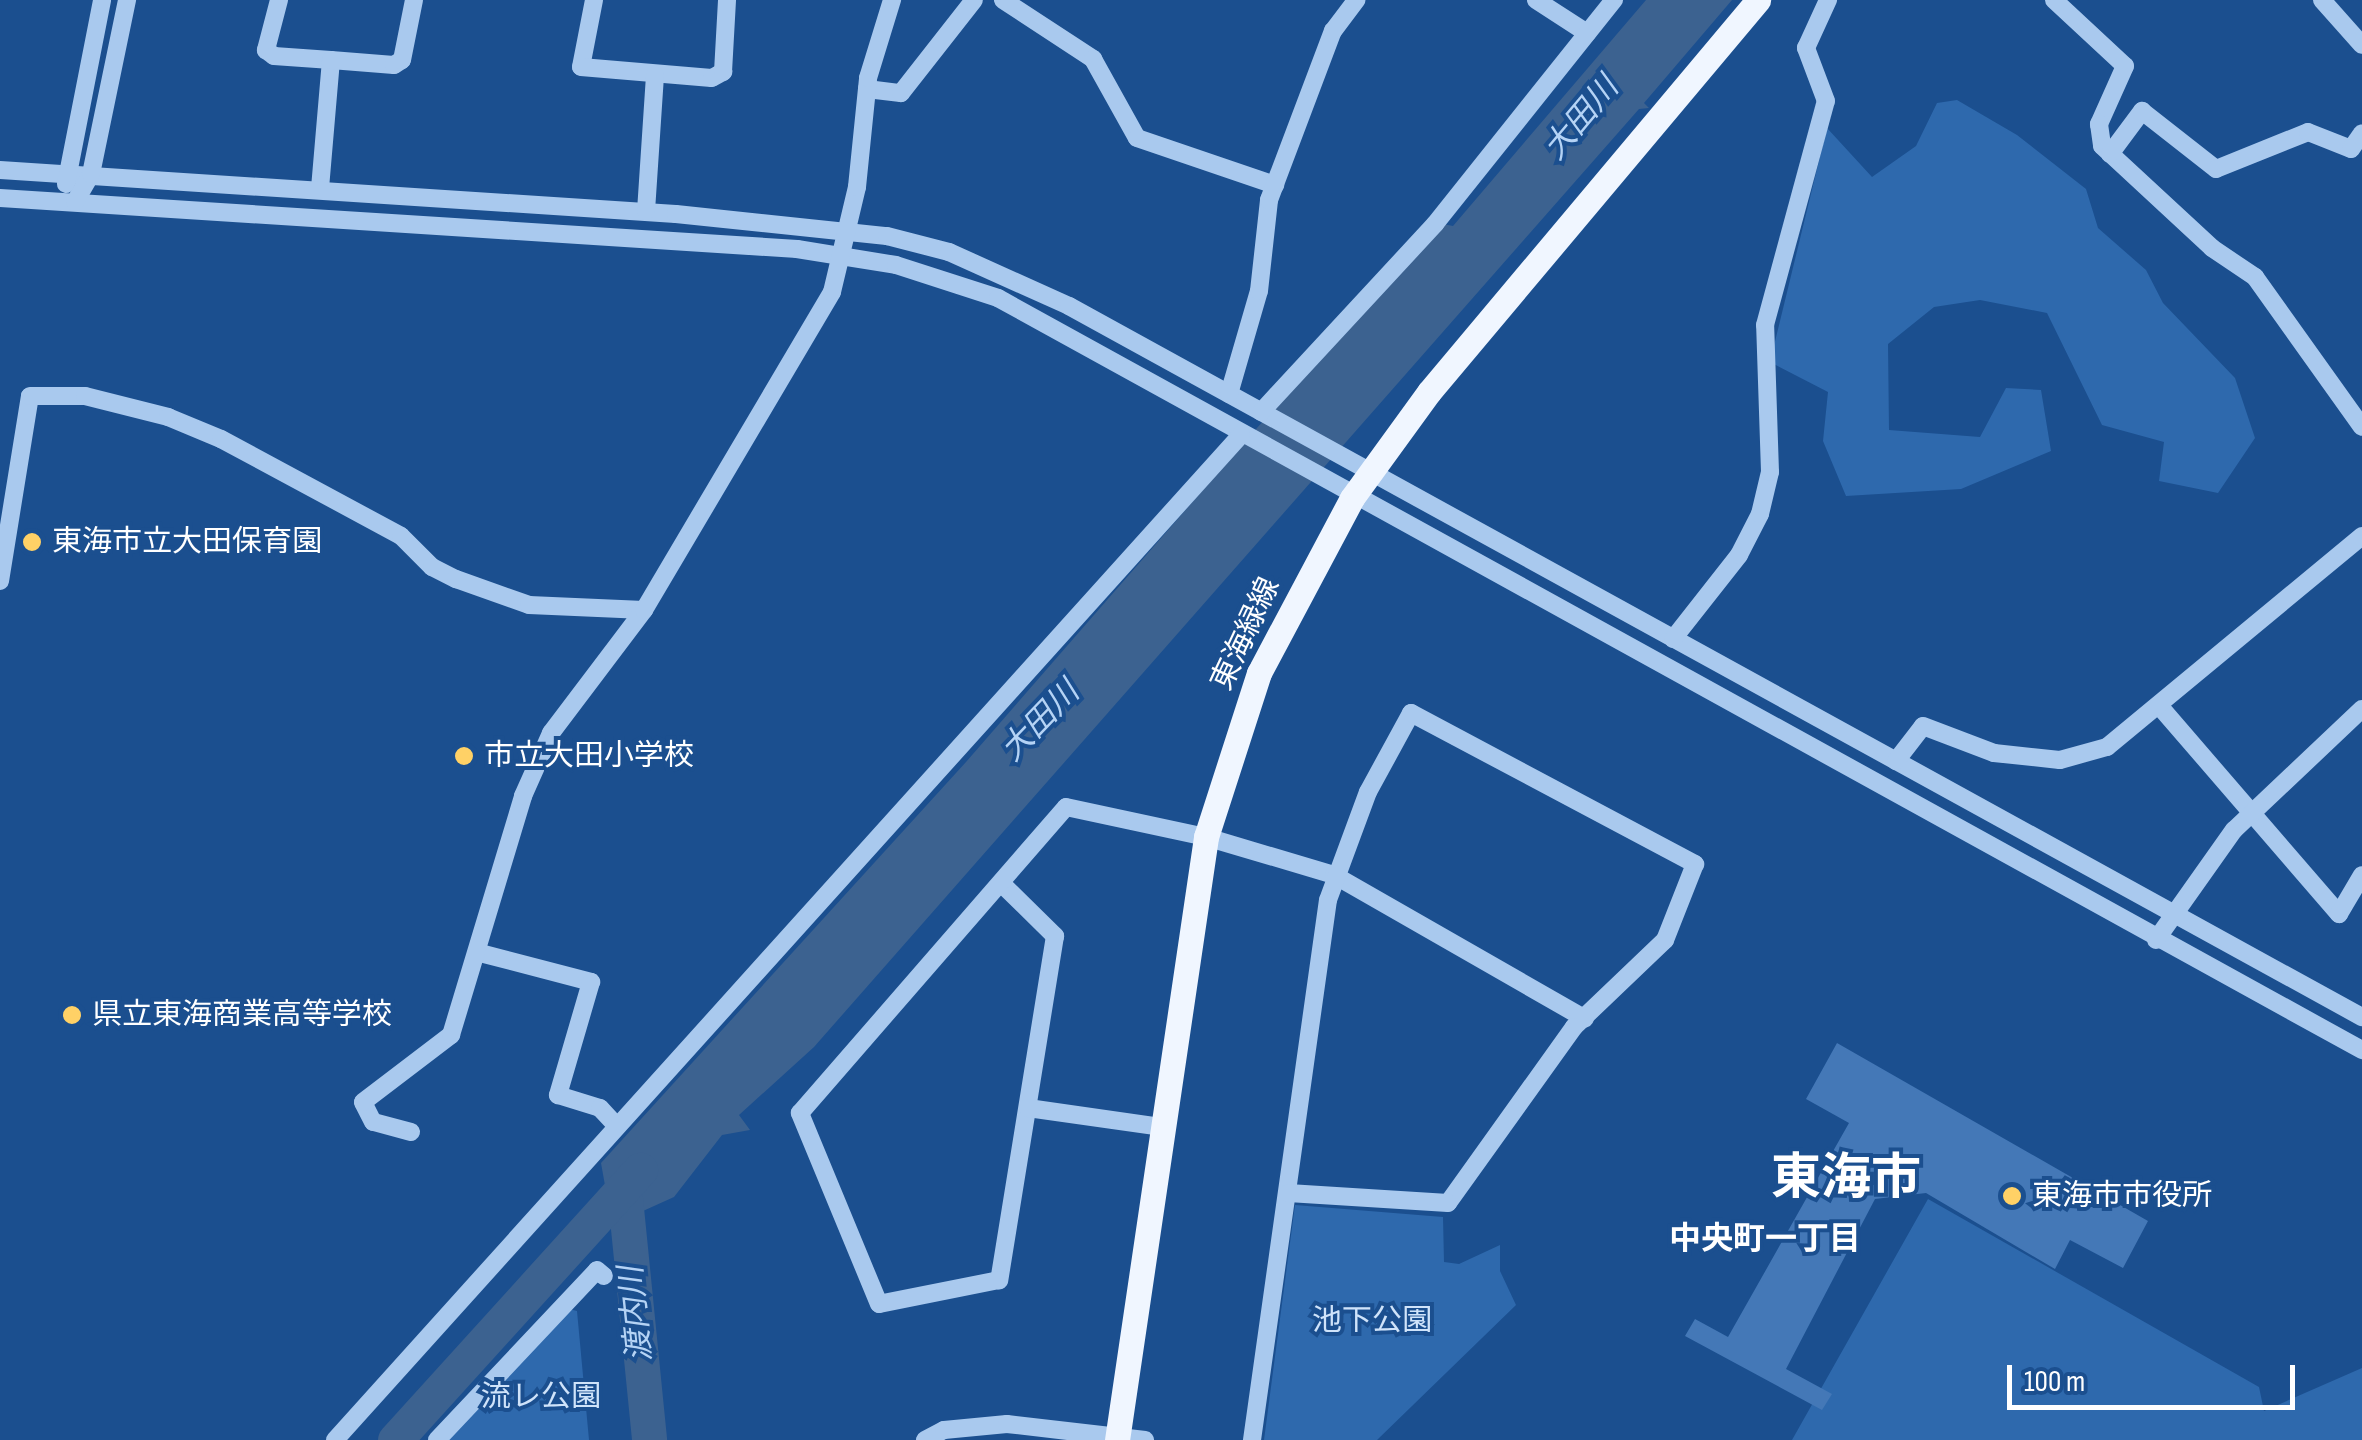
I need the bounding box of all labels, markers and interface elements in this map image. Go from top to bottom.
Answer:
water label: 大田川 [1536,70,1628,168]
place label: 東海市立大田保育園 [52,524,322,560]
marker: 東海市立大田保育園 [21,531,43,553]
street label: 東海緑線 [1204,572,1288,696]
water label: 大田川 [994,674,1088,770]
place label: 市立大田小学校 [484,738,694,774]
marker: 市立大田小学校 [453,745,475,767]
place label: 県立東海商業高等学校 [92,997,392,1033]
marker: 県立東海商業高等学校 [61,1004,83,1026]
district label: 東海市 [1771,1150,1921,1210]
place label: 東海市市役所 [2032,1178,2212,1214]
marker: 東海市市役所 [2001,1185,2023,1207]
district label: 中央町一丁目 [1669,1221,1861,1259]
water label: 渡内川 [613,1264,661,1364]
park label: 池下公園 [1312,1303,1432,1339]
scale bar [2012,1345,2300,1407]
text: 100 m [2024,1364,2085,1400]
park label: 流レ公園 [481,1379,601,1415]

